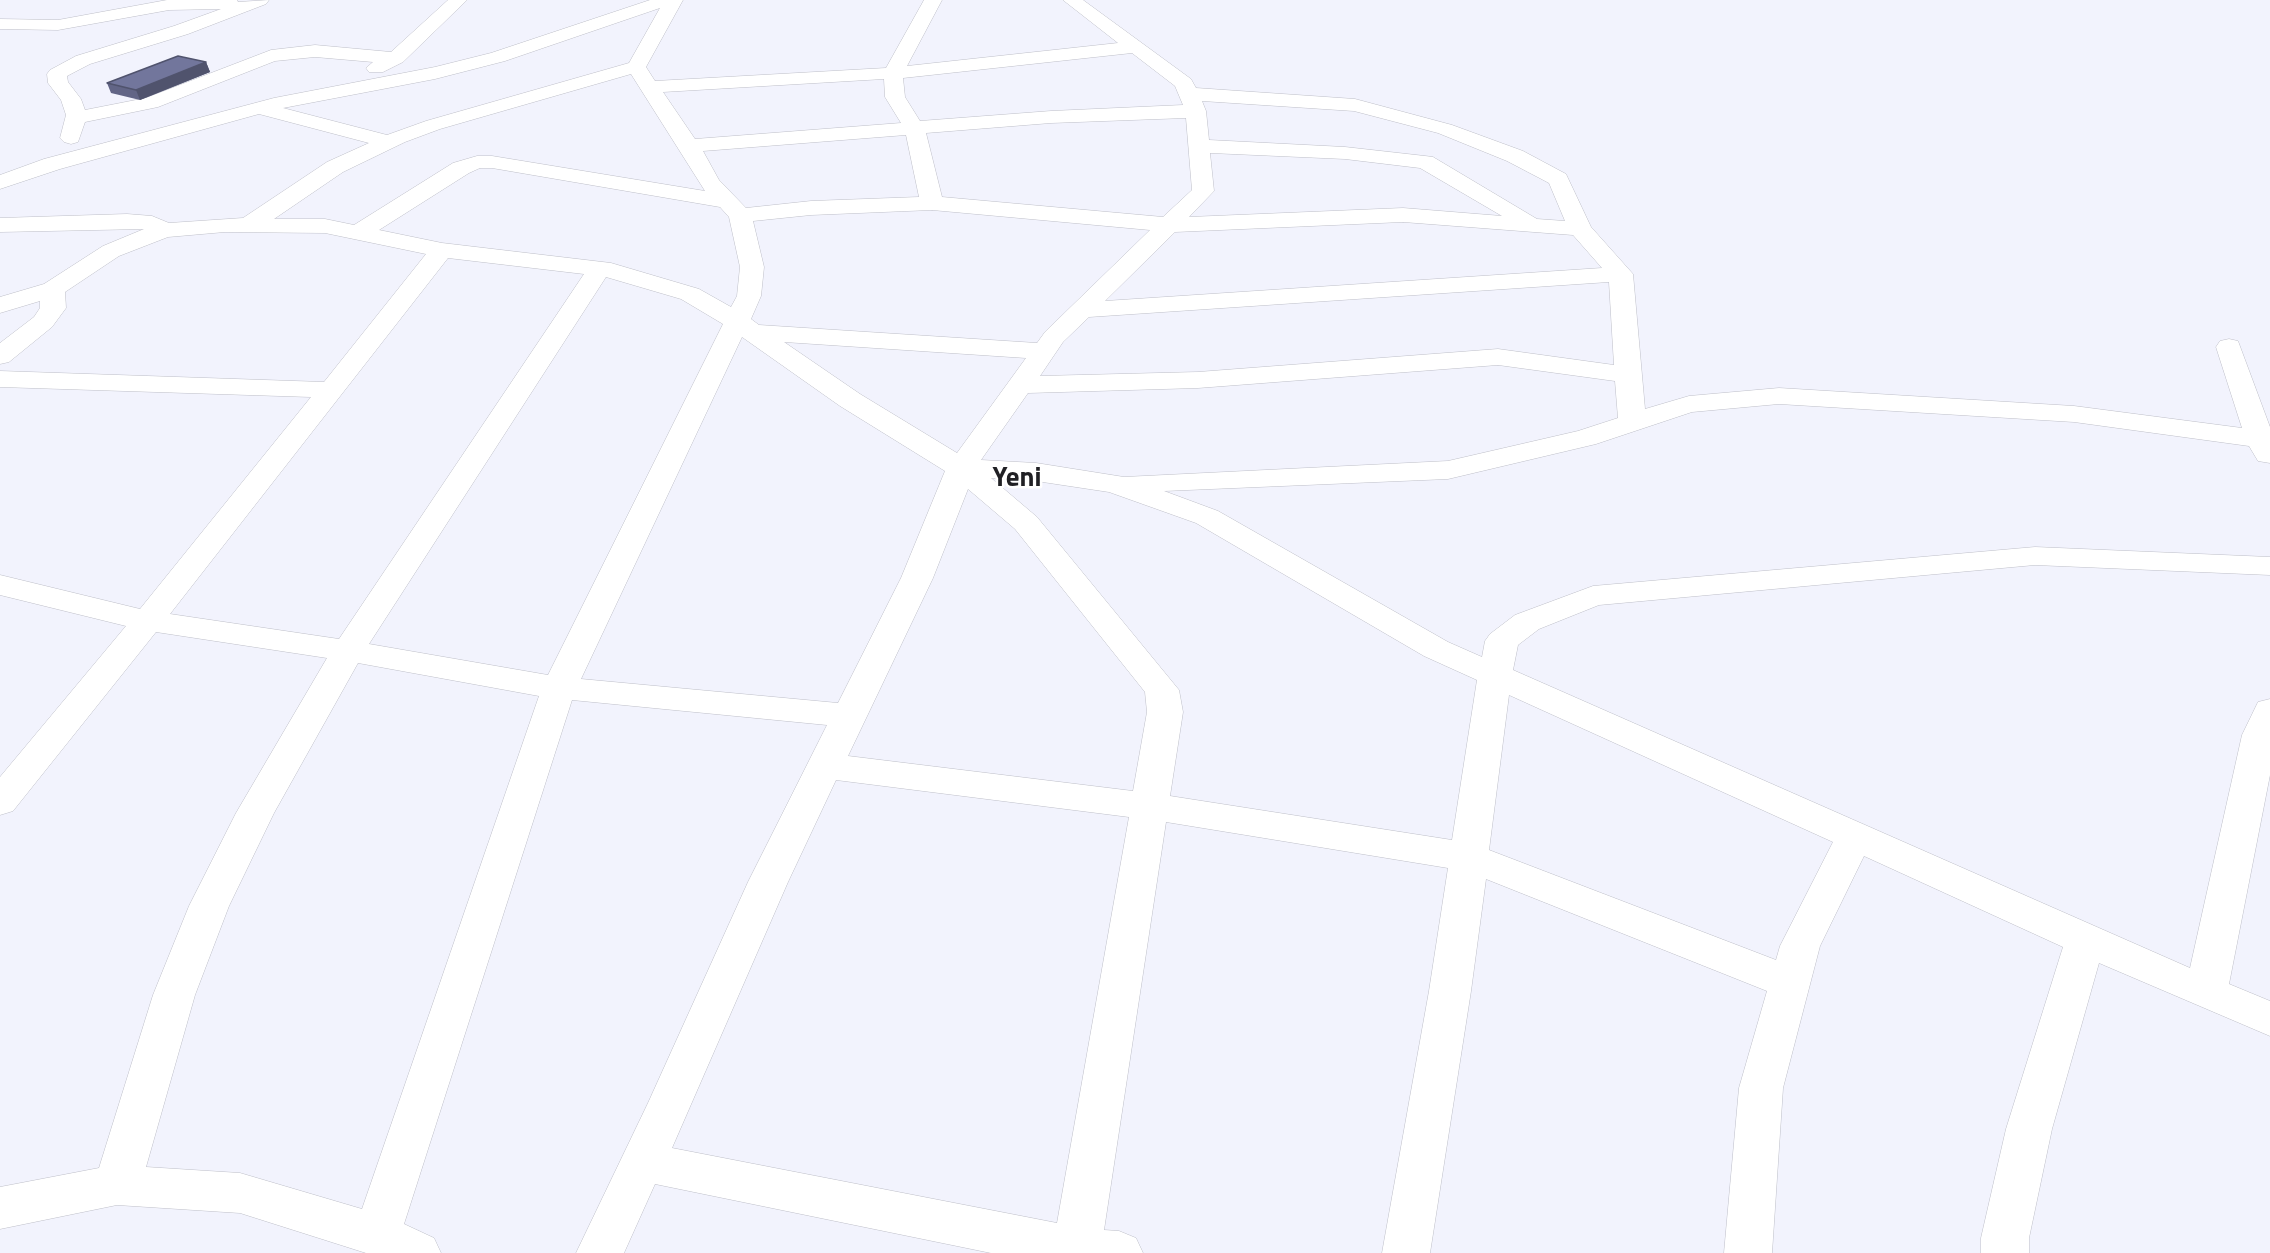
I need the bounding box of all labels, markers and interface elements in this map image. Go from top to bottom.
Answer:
district label: Yeni [993,463,1041,495]

